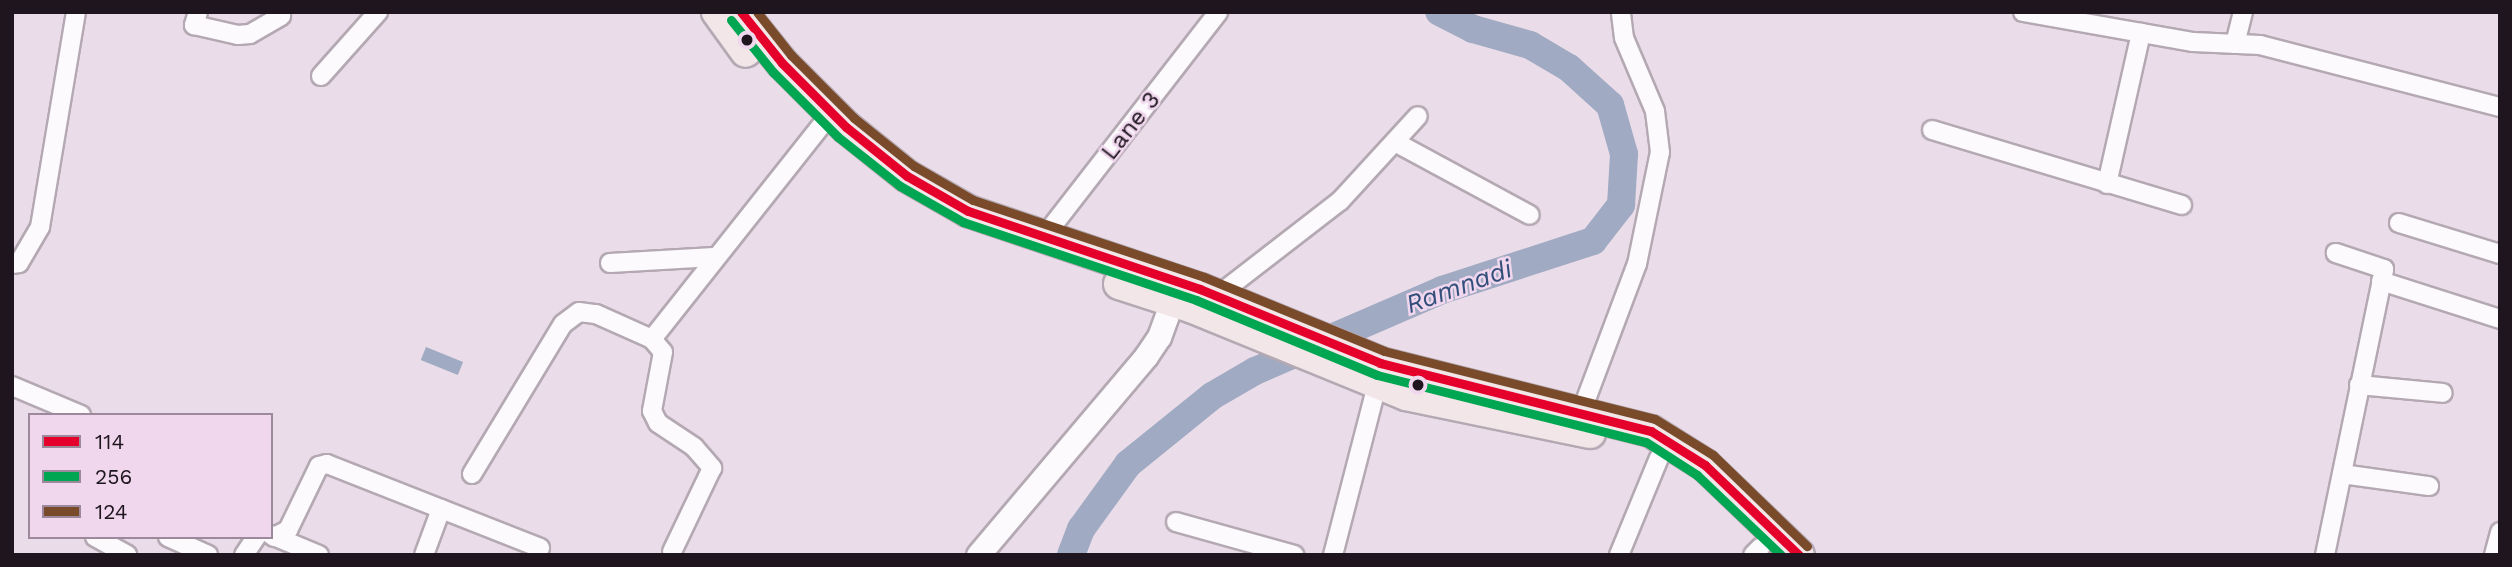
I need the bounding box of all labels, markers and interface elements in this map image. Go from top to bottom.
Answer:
unlabelled marker [740,33,754,47]
street label: Lane 3 [1095,86,1167,166]
water label: Ramnadi [1402,253,1516,321]
unlabelled marker [1411,378,1425,392]
legend [28,413,273,539]
text: 114 [95,429,124,454]
text: 256 [95,464,132,489]
text: 124 [95,499,128,524]

